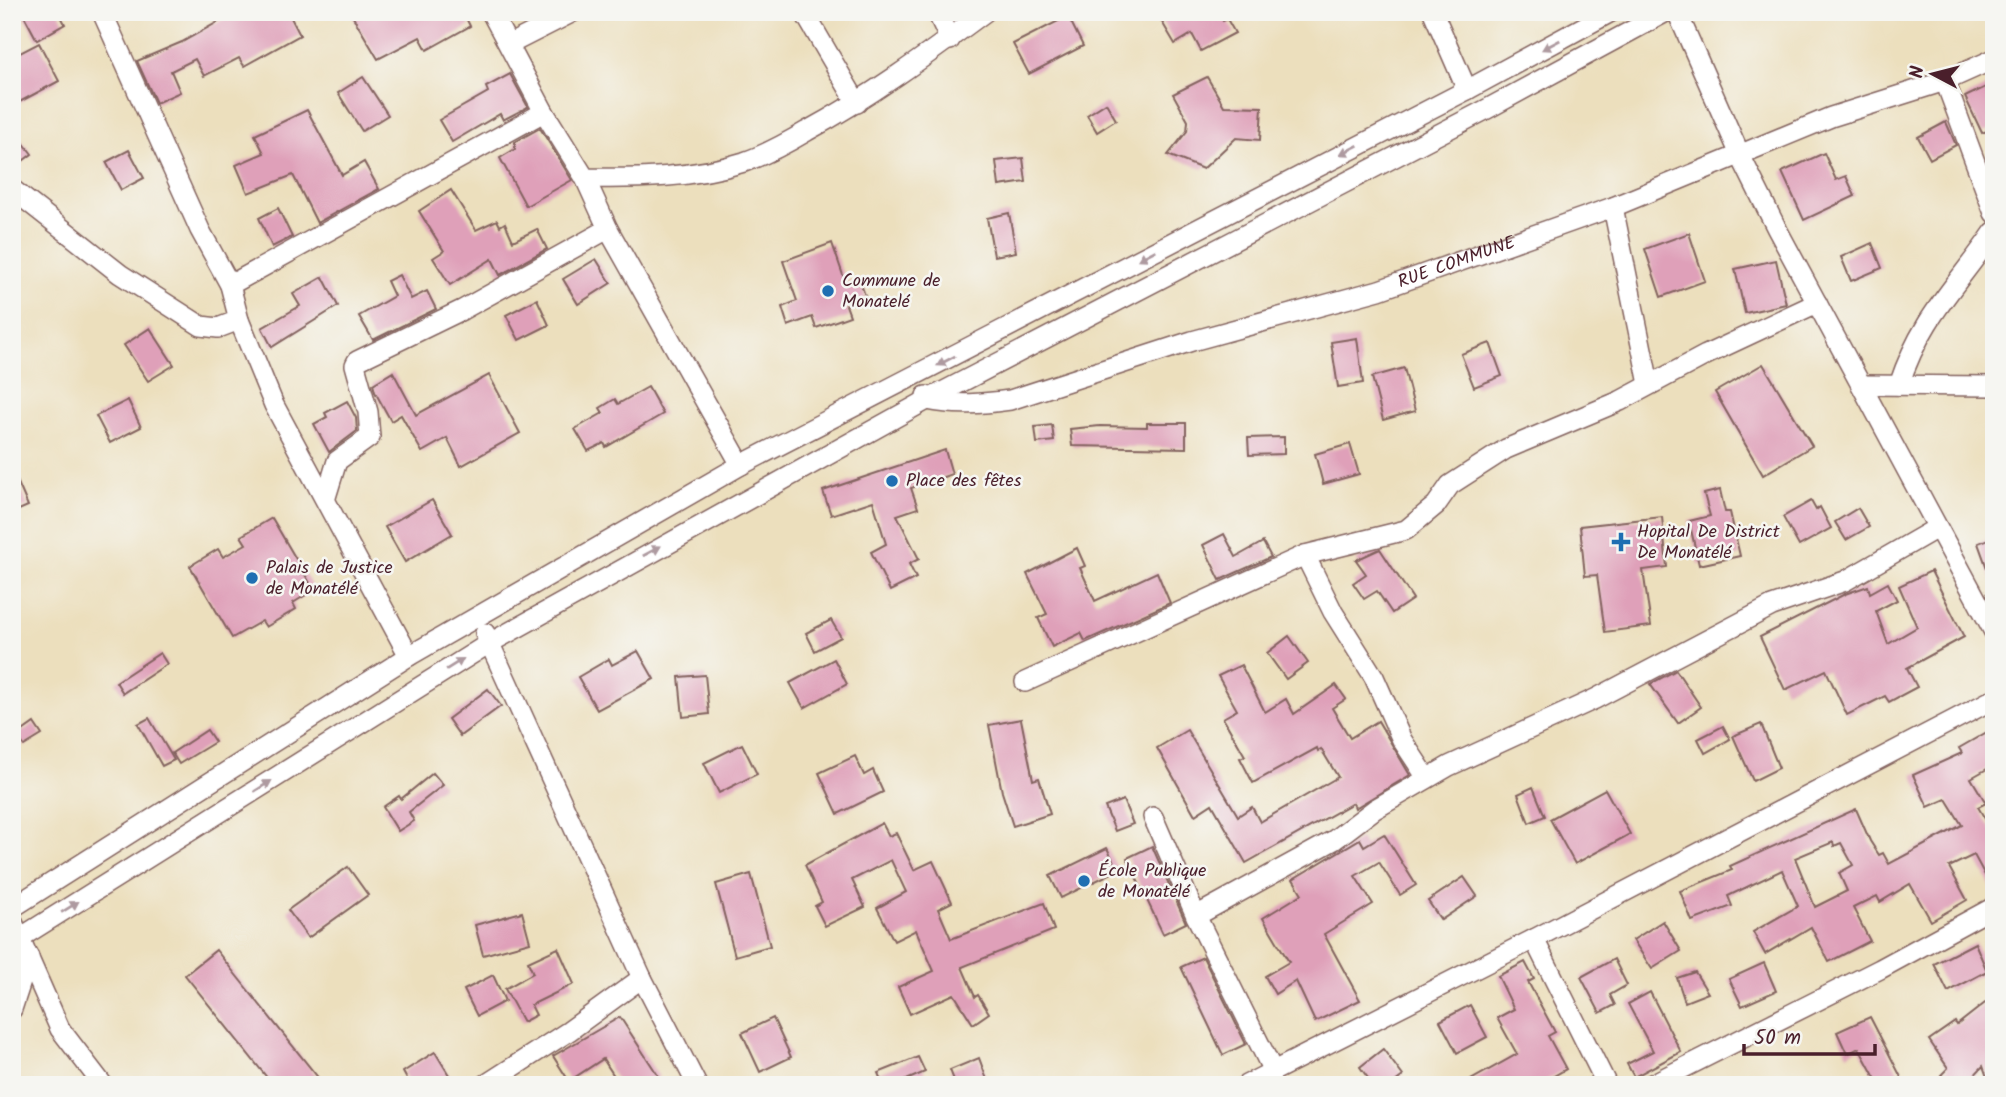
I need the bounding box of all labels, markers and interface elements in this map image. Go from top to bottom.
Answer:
north arrow [1898,38,1968,108]
one-way arrow [1541,39,1561,51]
text: N [1902,64,1934,80]
one-way arrow [1339,145,1359,156]
street label: RUE COMMUNE [1394,228,1520,297]
one-way arrow [1137,249,1157,261]
place label: Commune de Monatelé [842,267,940,317]
marker: Commune de Monatelé [820,283,836,299]
one-way arrow [936,355,956,366]
place label: Place des fêtes [906,467,1022,496]
marker: Place des fêtes [884,473,900,489]
place label: Hopital De District De Monatélé [1637,518,1781,568]
marker: Hopital De District De Monatélé [1611,532,1631,552]
one-way arrow [643,545,662,557]
place label: Palais de Justice de Monatélé [266,554,393,604]
marker: Palais de Justice de Monatélé [244,570,260,586]
one-way arrow [445,658,464,670]
one-way arrow [253,779,272,792]
place label: École Publique de Monatélé [1098,857,1206,907]
marker: École Publique de Monatélé [1076,873,1092,889]
one-way arrow [61,901,80,914]
scale bar [1744,1013,1875,1057]
text: 50 m [1754,1022,1801,1055]

